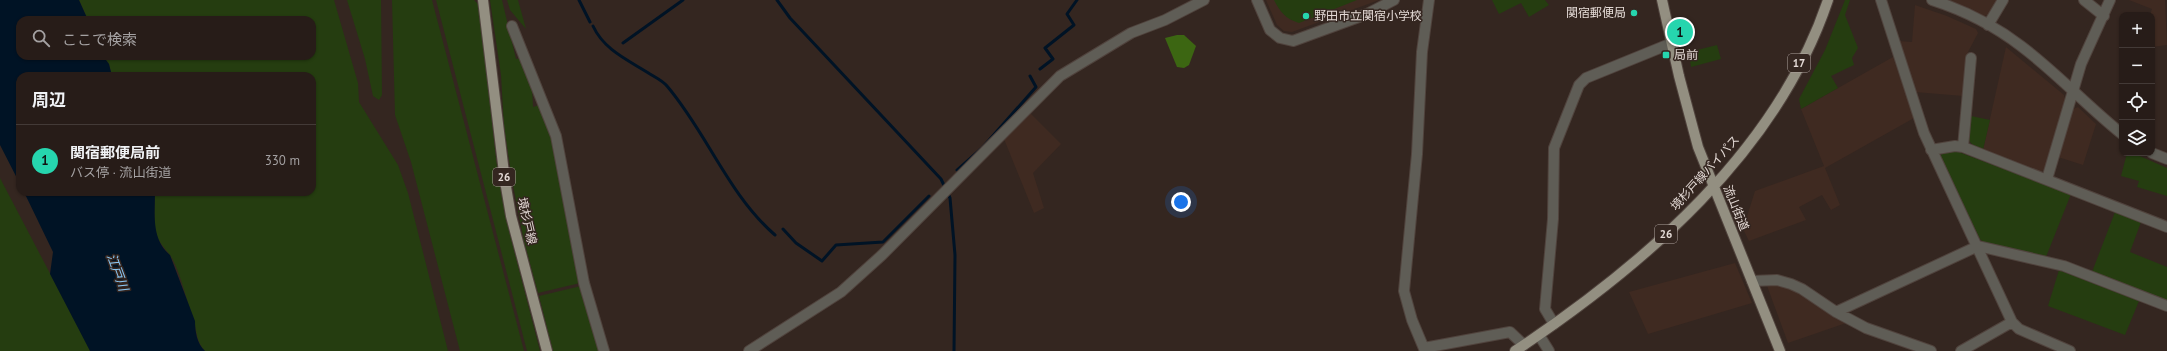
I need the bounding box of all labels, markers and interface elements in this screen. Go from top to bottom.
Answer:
place label: 関宿郵便局 [1566,5,1626,20]
place label: 野田市立関宿小学校 [1314,8,1422,23]
marker: 関宿郵便局 [1629,8,1639,18]
marker: 野田市立関宿小学校 [1301,11,1311,21]
map controls [2119,12,2155,156]
button: + [2119,12,2155,48]
search box [16,16,316,60]
pin: 1 [1667,17,1693,47]
icon: search [30,27,52,49]
text: ここで検索 [62,30,137,49]
place label: 局前 [1674,47,1698,62]
button: − [2119,48,2155,84]
marker: 局前 [1661,50,1671,60]
road number: 17 [1788,54,1810,72]
button: locate [2119,84,2155,120]
text: 周辺 [32,89,66,111]
button: layers [2119,120,2155,156]
street label: 境杉戸線バイパス [1667,132,1742,213]
text: 関宿郵便局前 [70,143,160,162]
text: 1 [41,152,49,169]
text: 330 m [265,152,300,169]
text: バス停 · 流山街道 [70,164,171,181]
road number: 26 [493,168,515,186]
street label: 流山街道 [1721,183,1752,233]
your location [1171,192,1191,212]
street label: 境杉戸線 [515,196,540,246]
road number: 26 [1655,225,1677,243]
water label: 江戸川 [103,251,133,295]

